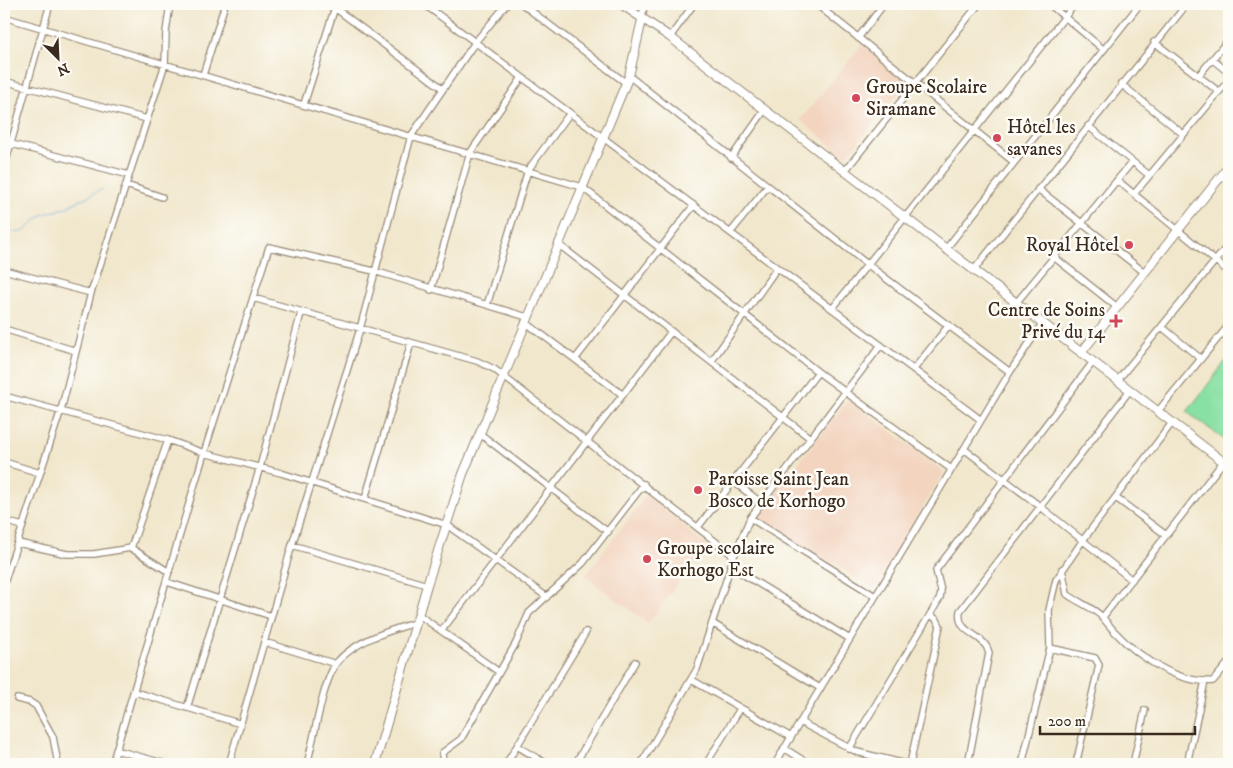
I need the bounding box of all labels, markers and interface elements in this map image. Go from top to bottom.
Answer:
north arrow [32,32,82,82]
text: N [54,58,72,80]
place label: Groupe Scolaire Siramane [866,76,987,121]
marker: Groupe Scolaire Siramane [850,92,862,104]
place label: Hôtel les savanes [1007,116,1076,161]
marker: Hôtel les savanes [991,132,1003,144]
place label: Royal Hôtel [1026,234,1119,257]
marker: Royal Hôtel [1123,239,1135,251]
place label: Centre de Soins Privé du 14 [988,299,1106,344]
marker: Centre de Soins Privé du 14 [1109,314,1123,328]
place label: Paroisse Saint Jean Bosco de Korhogo [708,468,849,513]
marker: Paroisse Saint Jean Bosco de Korhogo [692,484,704,496]
place label: Groupe scolaire Korhogo Est [657,537,775,582]
marker: Groupe scolaire Korhogo Est [641,553,653,565]
scale bar [1040,703,1196,735]
text: 200 m [1048,712,1086,731]

